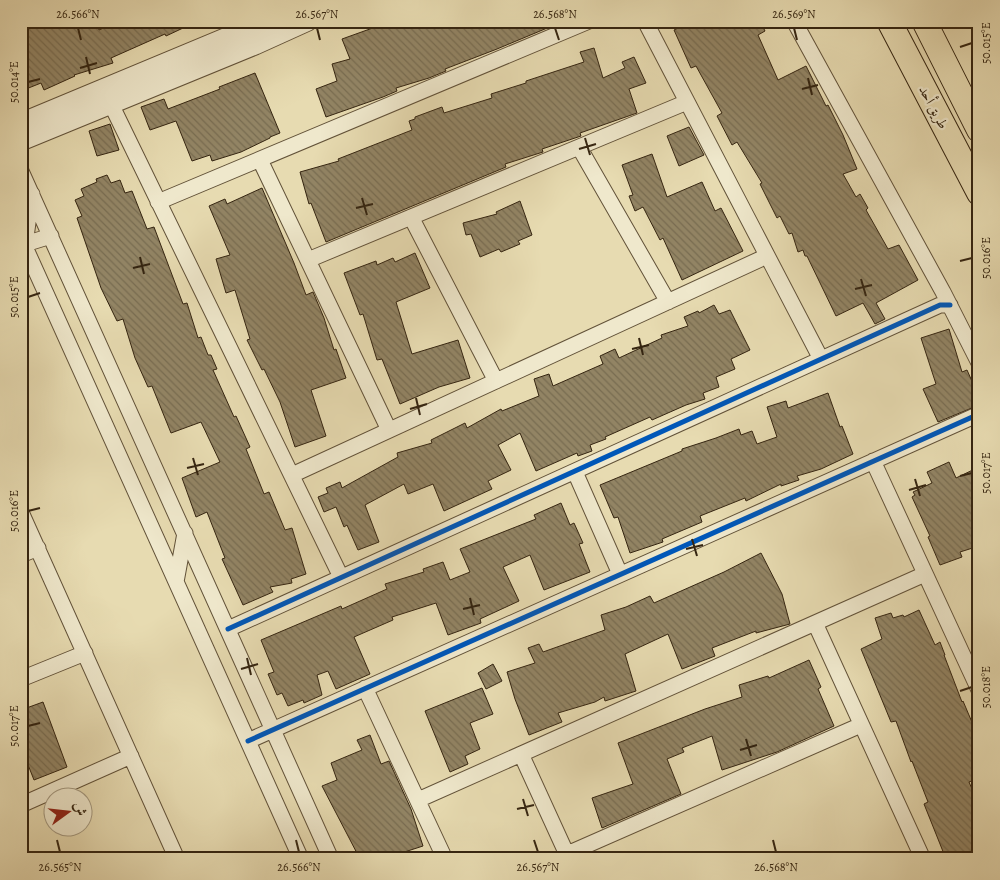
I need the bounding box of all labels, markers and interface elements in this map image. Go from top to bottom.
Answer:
text: 26.566°N [56,6,100,22]
text: 26.567°N [296,6,339,22]
text: 26.568°N [533,6,577,22]
text: 26.569°N [772,6,816,22]
text: 50.015°E [978,22,994,64]
text: 50.014°E [6,61,22,103]
street label: طريق أحد [914,82,954,132]
text: 50.016°E [978,237,994,279]
text: 50.015°E [6,276,22,318]
text: 50.017°E [978,452,994,494]
text: 50.016°E [6,490,22,532]
text: 50.018°E [978,666,994,708]
text: 50.017°E [6,705,22,747]
north arrow [42,788,92,838]
text: ش [69,800,91,818]
text: 26.565°N [38,859,82,875]
text: 26.566°N [277,859,321,875]
text: 26.567°N [517,859,560,875]
text: 26.568°N [754,859,798,875]

